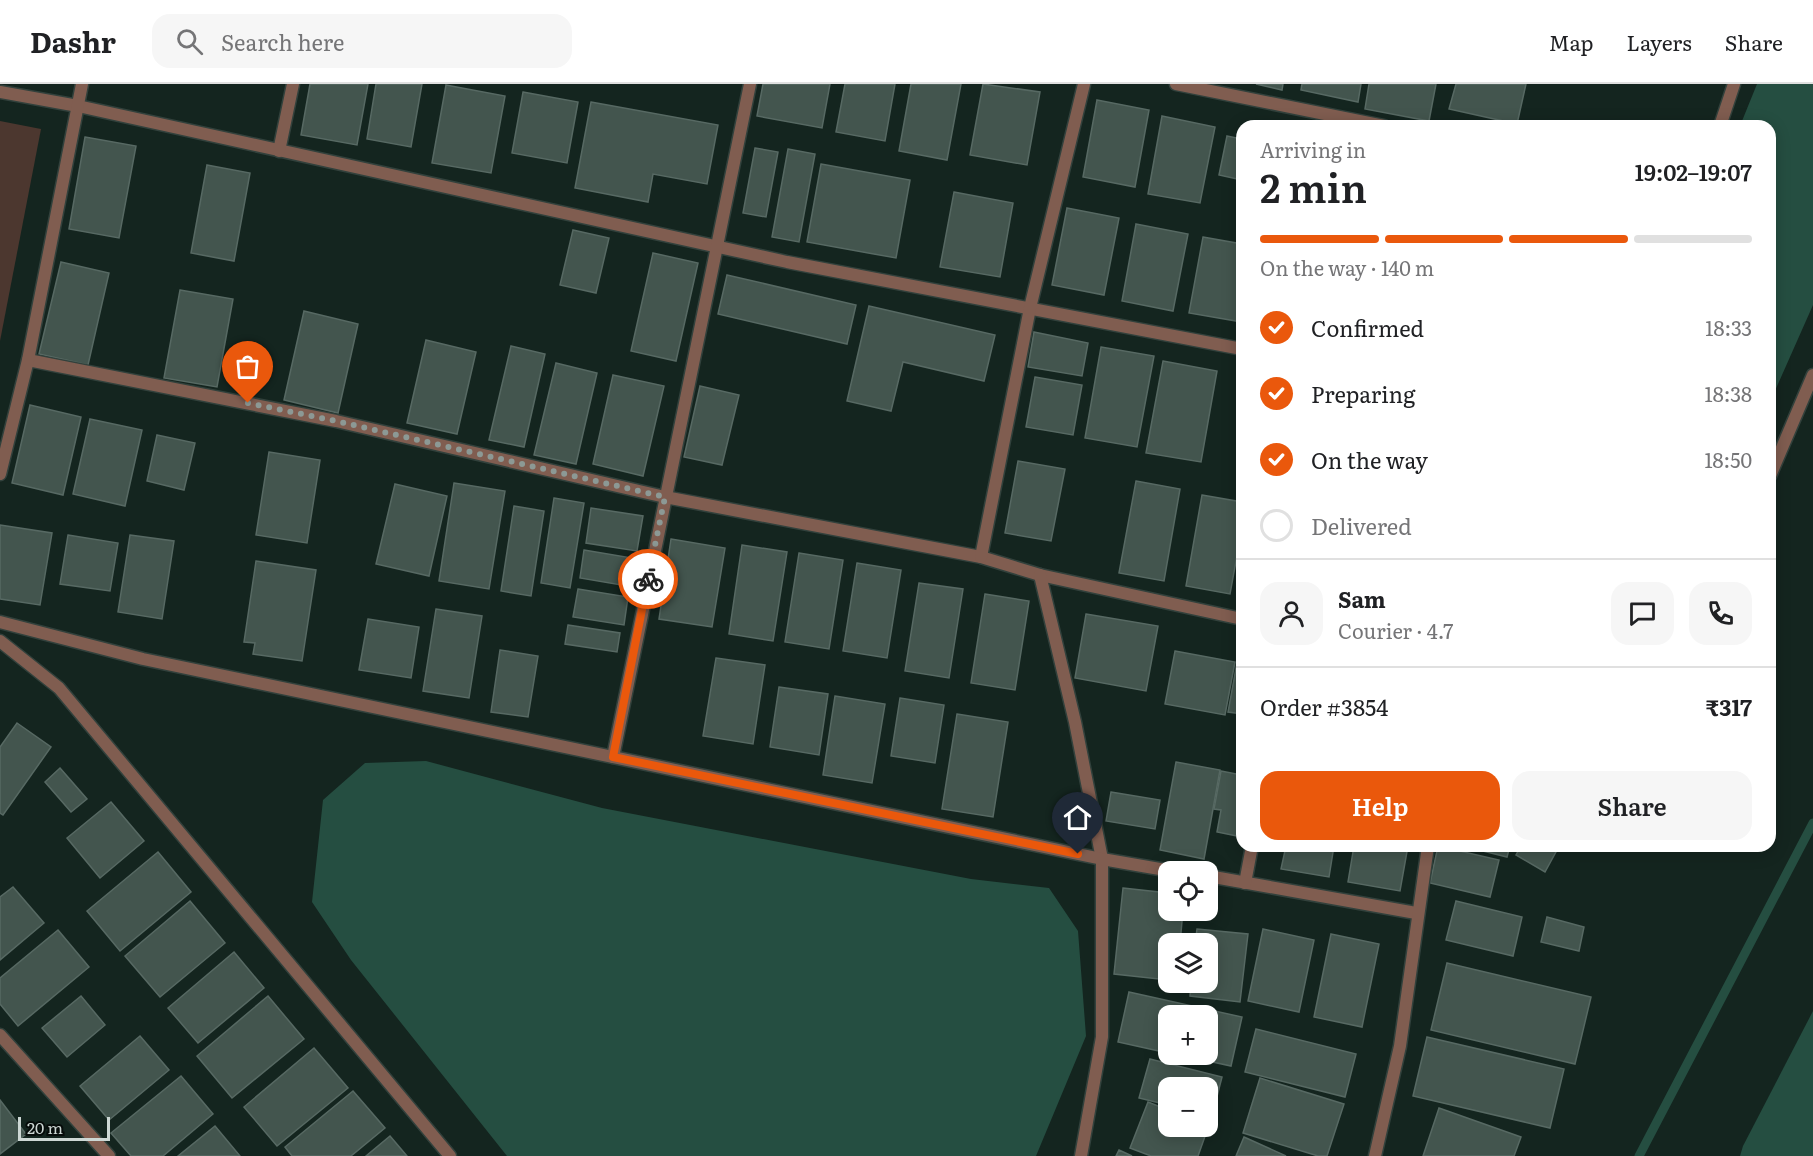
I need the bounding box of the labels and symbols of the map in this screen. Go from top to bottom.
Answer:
pin [222,341,273,403]
courier [618,549,678,609]
pin [1052,792,1103,854]
scale bar [18,1114,110,1142]

